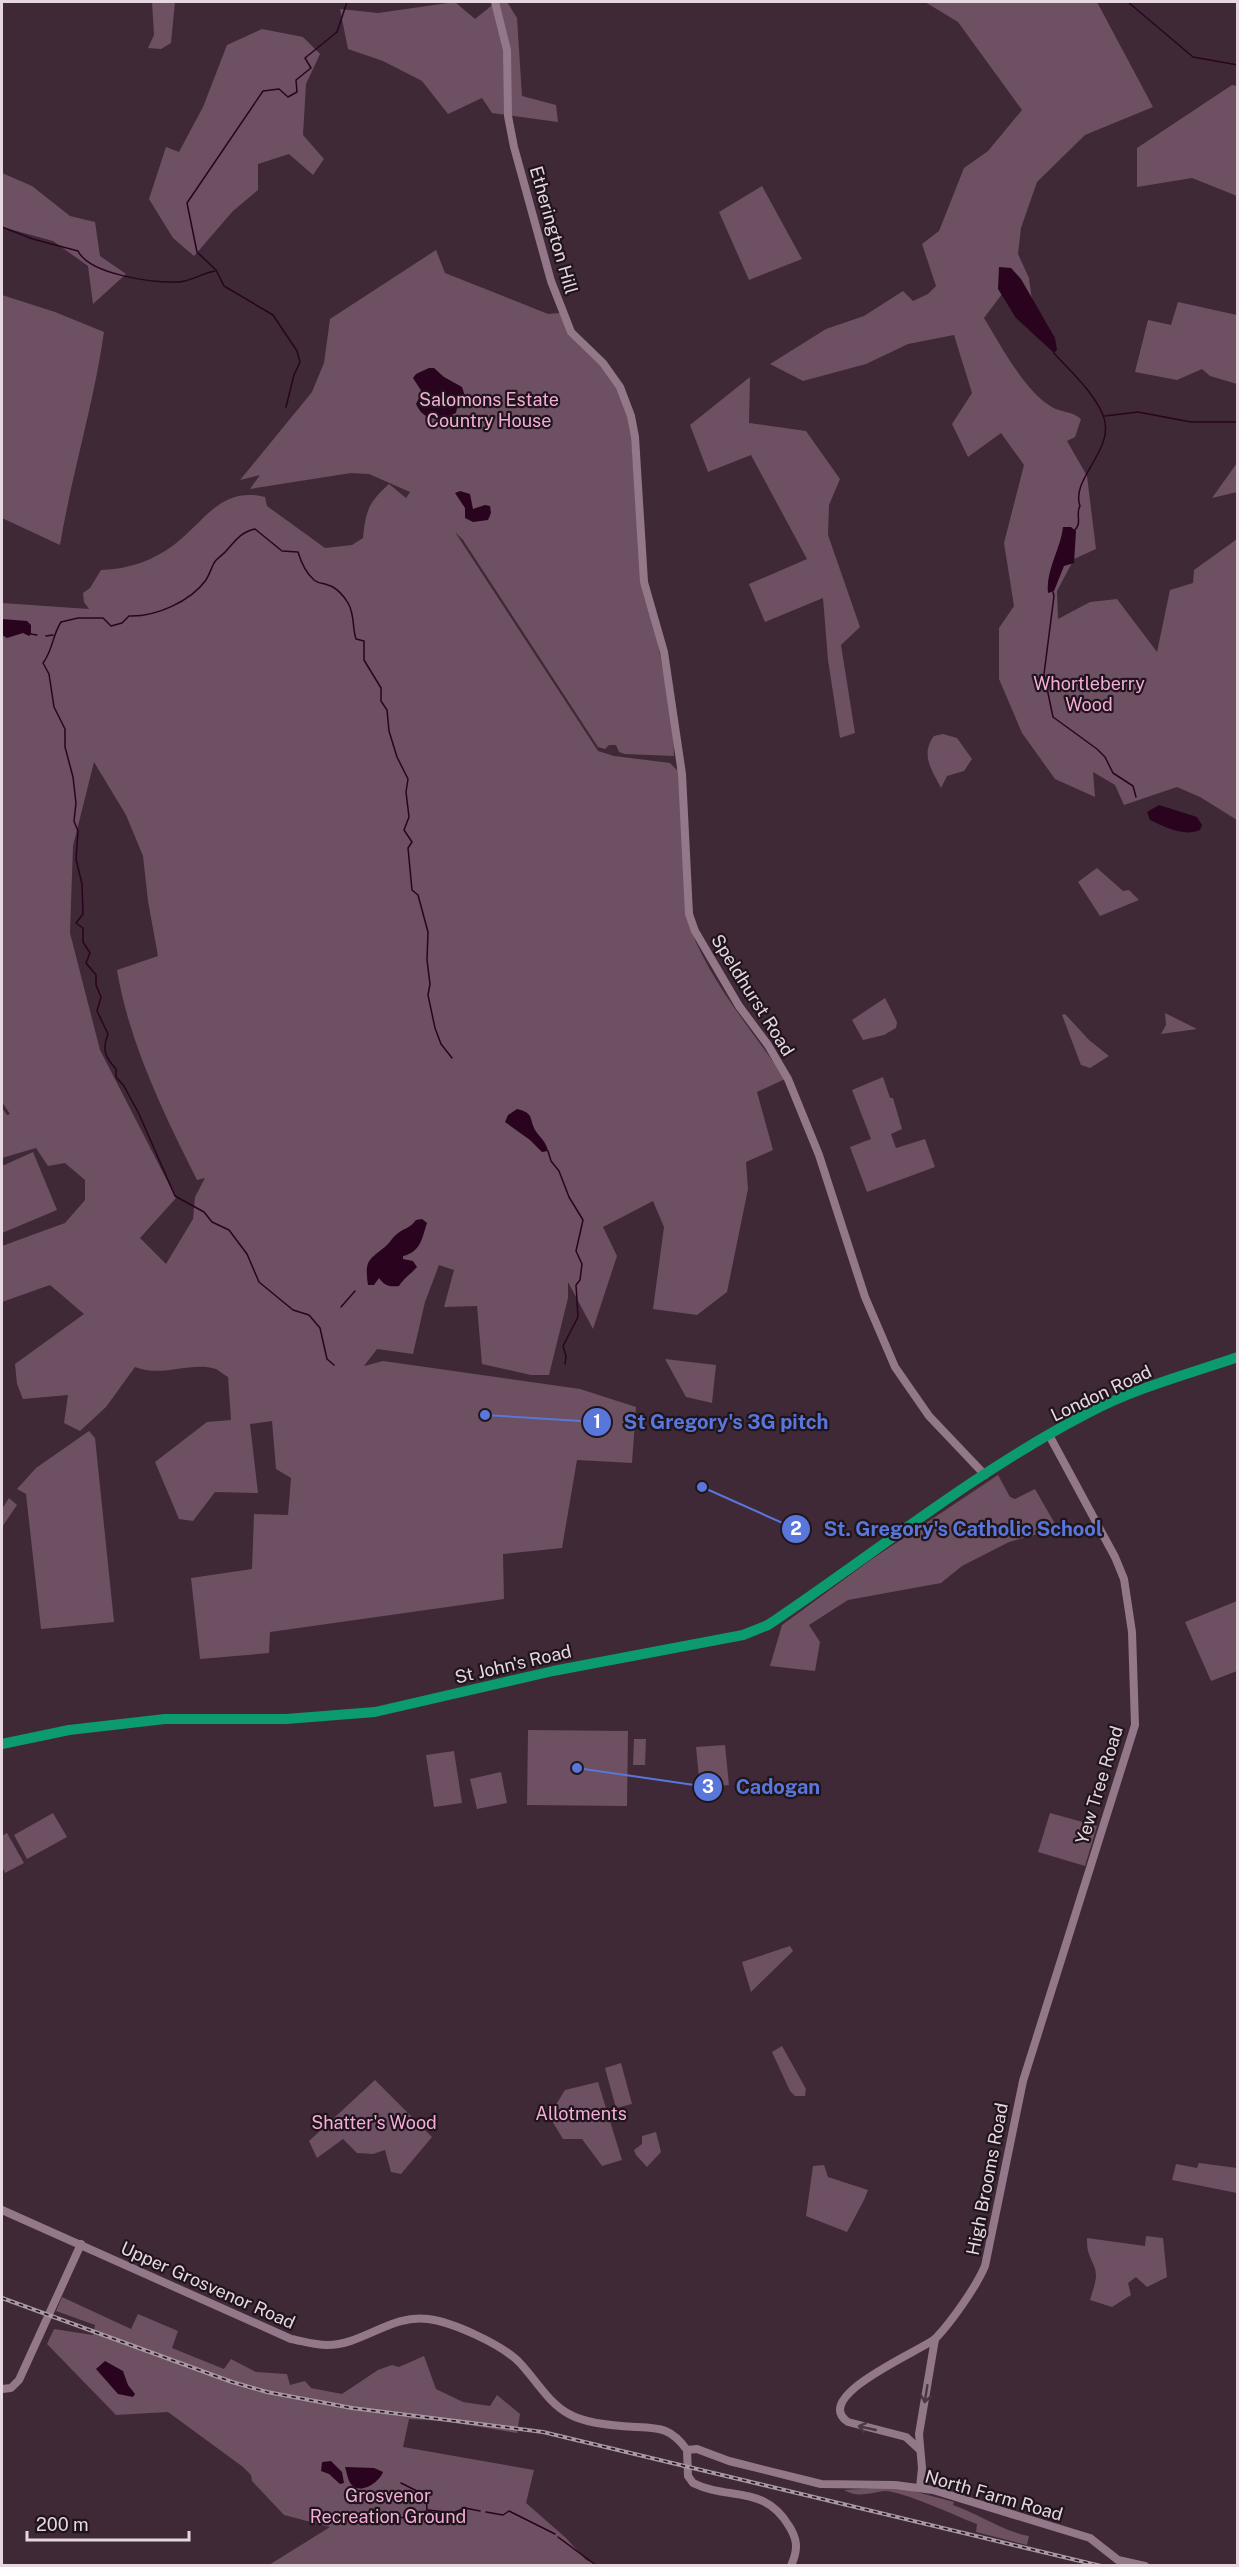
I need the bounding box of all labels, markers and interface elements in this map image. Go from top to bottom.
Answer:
street label: Etherington Hill [526,164,582,296]
park label: Salomons Estate Country House [419,389,559,431]
park label: Whortleberry Wood [1033,673,1145,715]
street label: Speldhurst Road [707,930,799,1060]
street label: London Road [1047,1360,1155,1426]
callout: St Gregory's 3G pitch [582,1403,841,1441]
text: St Gregory's 3G pitch [624,1410,828,1434]
text: 1 [593,1411,601,1432]
callout: St. Gregory's Catholic School [781,1510,1114,1548]
text: St. Gregory's Catholic School [824,1517,1102,1541]
text: 2 [790,1518,802,1539]
street label: St John's Road [453,1640,573,1688]
street label: Yew Tree Road [1071,1723,1127,1847]
callout: Cadogan [693,1768,832,1806]
text: Cadogan [736,1775,820,1799]
text: 3 [702,1776,714,1797]
street label: High Brooms Road [962,2101,1012,2257]
park label: Allotments [535,2103,627,2124]
park label: Shatter's Wood [311,2112,437,2133]
street label: Upper Grosvenor Road [118,2237,298,2333]
one-way arrow [920,2383,931,2403]
one-way arrow [857,2422,876,2434]
street label: North Farm Road [923,2465,1065,2525]
park label: Grosvenor Recreation Ground [310,2485,466,2527]
scale bar [27,2504,189,2542]
text: 200 m [36,2514,89,2535]

